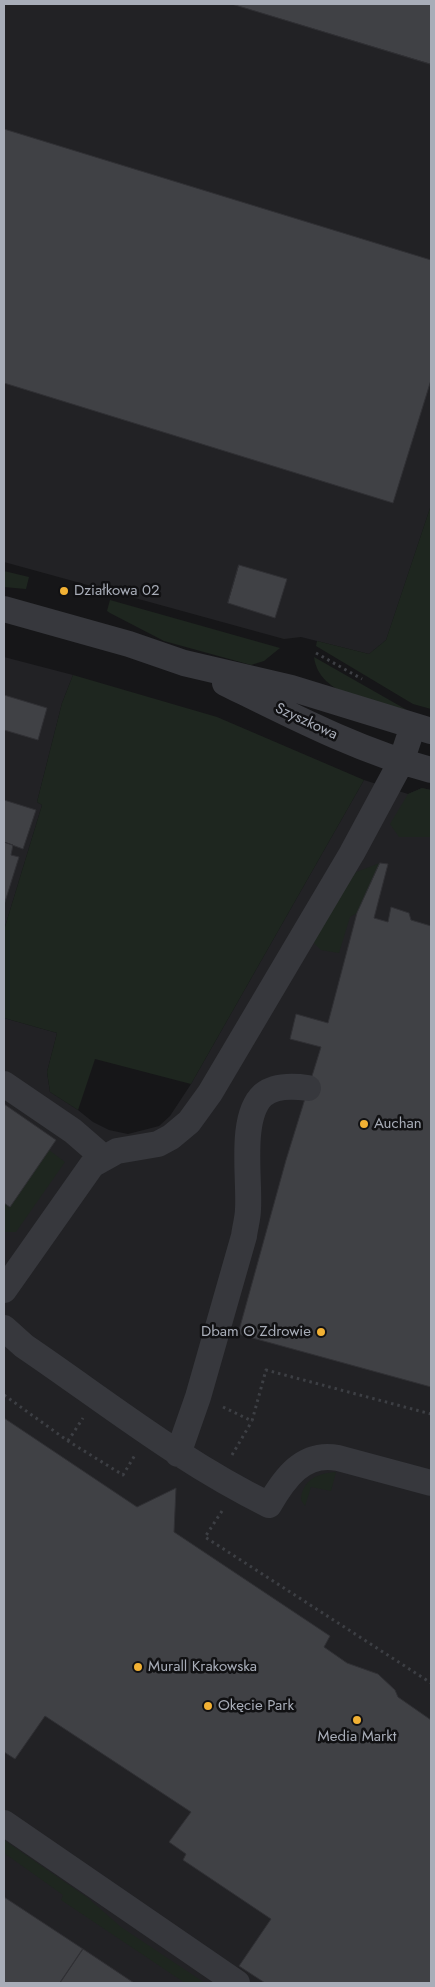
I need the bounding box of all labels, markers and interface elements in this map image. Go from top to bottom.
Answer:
place label: Działkowa 02 [74,582,159,600]
marker: Działkowa 02 [58,585,70,597]
street label: Szyszkowa [272,700,340,744]
place label: Auchan [374,1115,422,1133]
marker: Auchan [358,1118,370,1130]
place label: Dbam O Zdrowie [201,1323,311,1341]
marker: Dbam O Zdrowie [315,1326,327,1338]
place label: Murall Krakowska [148,1658,257,1676]
marker: Murall Krakowska [132,1661,144,1673]
place label: Okęcie Park [218,1697,294,1715]
marker: Okęcie Park [202,1700,214,1712]
marker: Media Markt [351,1714,363,1726]
place label: Media Markt [318,1728,396,1746]

